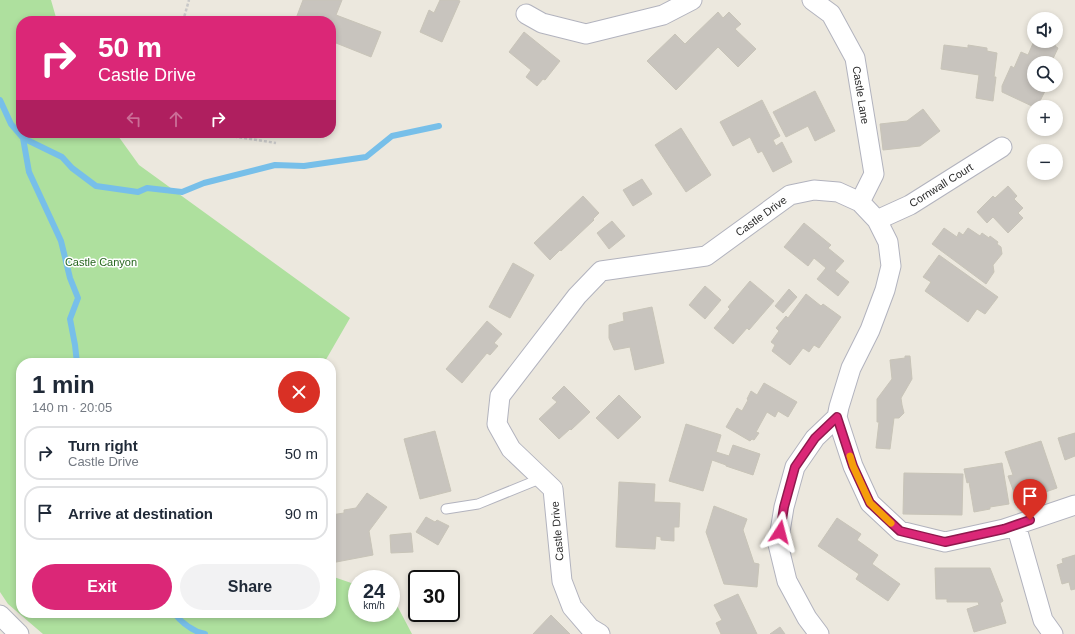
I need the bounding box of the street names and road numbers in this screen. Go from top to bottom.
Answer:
street label: Castle Lane [850,65,872,125]
street label: Cornwall Court [907,161,975,209]
street label: Castle Drive [733,194,789,238]
street label: Castle Drive [548,501,566,561]

